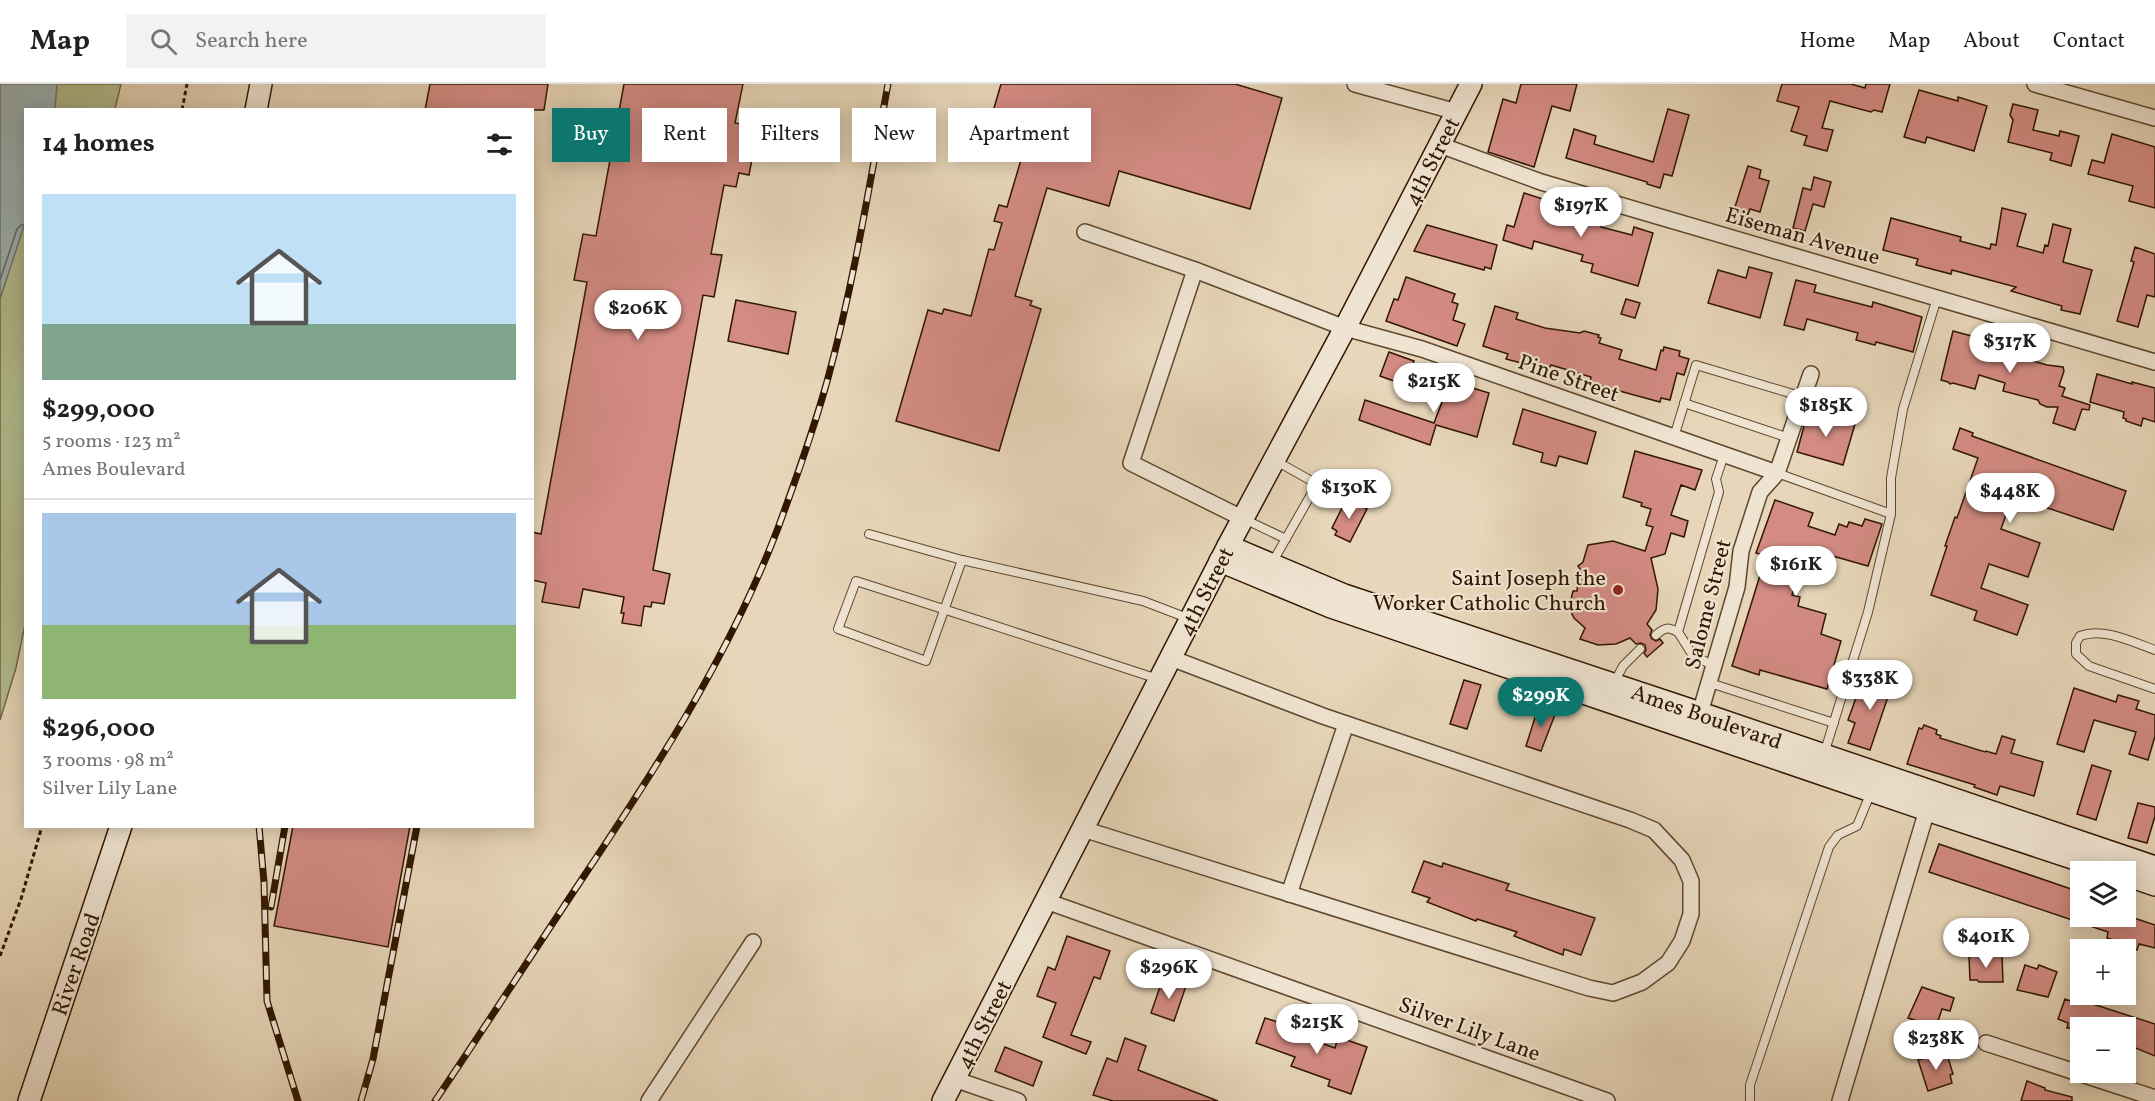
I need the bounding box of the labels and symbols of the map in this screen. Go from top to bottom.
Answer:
street label: 4th Street [1398,112,1469,212]
pin: $197K [1539,187,1623,238]
street label: Eiseman Avenue [1721,201,1883,274]
pin: $206K [596,290,680,341]
pin: $317K [1968,323,2052,374]
street label: Pine Street [1513,348,1623,411]
pin: $215K [1392,363,1476,414]
pin: $185K [1784,387,1868,438]
pin: $130K [1307,469,1391,520]
pin: $448K [1968,473,2052,524]
street label: Salome Street [1678,536,1741,673]
street label: 4th Street [1172,542,1243,642]
pin: $161K [1754,546,1838,597]
place label: Saint Joseph the Worker Catholic Church [1373,564,1606,620]
marker: Saint Joseph the Worker Catholic Church [1611,583,1625,597]
pin: $338K [1828,660,1912,711]
pin: $299K [1499,677,1583,728]
street label: Ames Boulevard [1626,678,1786,759]
street label: River Road [45,909,109,1020]
pin: $401K [1944,918,2028,969]
pin: $296K [1127,949,1211,1000]
street label: 4th Street [950,975,1021,1075]
street label: Silver Lily Lane [1394,990,1544,1070]
pin: $215K [1275,1004,1359,1055]
pin: $238K [1894,1020,1978,1071]

